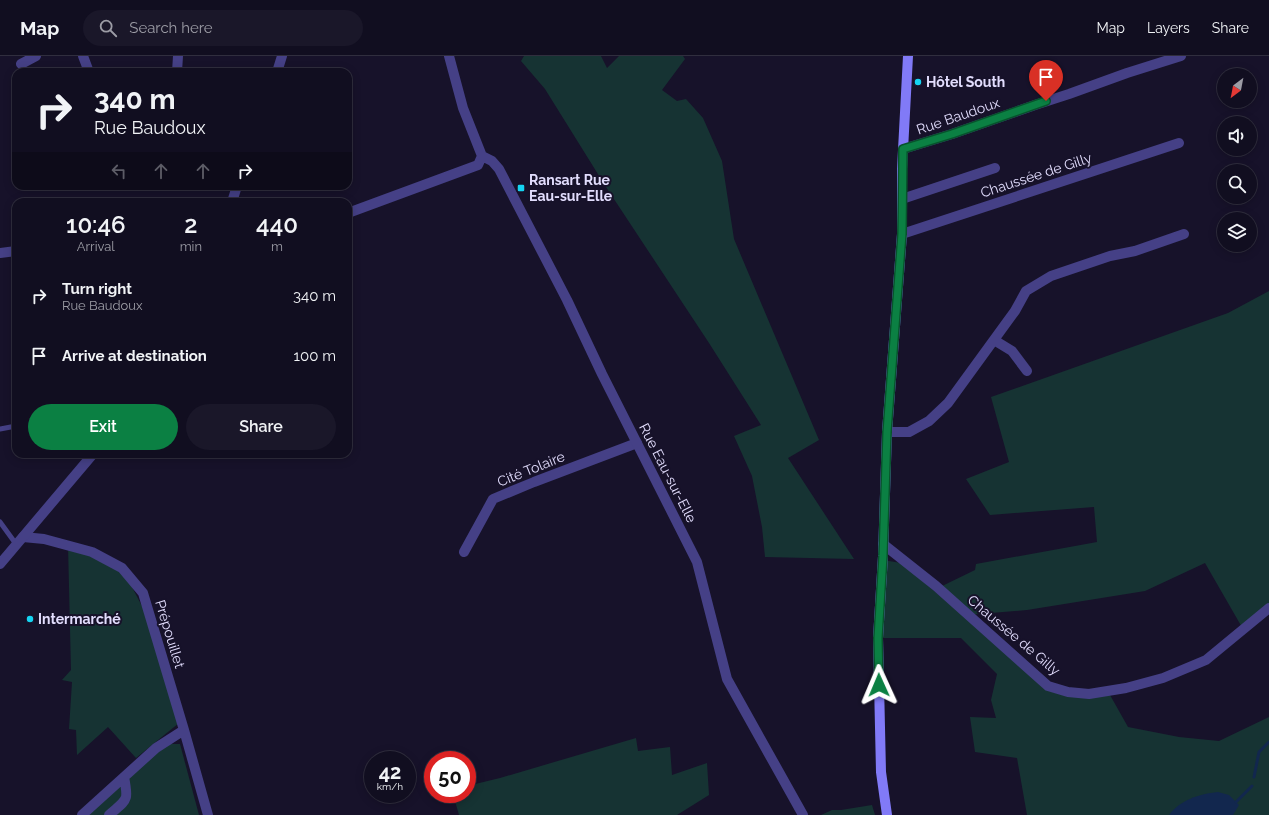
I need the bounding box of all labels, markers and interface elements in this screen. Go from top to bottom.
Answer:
search box [83,10,363,46]
text: Map [20,17,59,39]
icon: search [97,17,119,39]
text: Search here [129,19,213,37]
text: Map [1097,20,1125,36]
text: Layers [1147,20,1190,36]
text: Share [1212,20,1249,36]
pin [1029,60,1063,101]
icon: arrive [1035,66,1057,88]
north arrow [1217,68,1257,108]
map controls [1217,68,1257,252]
place label: Hôtel South [926,74,1005,90]
marker: Hôtel South [913,77,923,87]
text: 340 m [94,83,176,116]
icon: right [28,84,80,136]
street label: Rue Baudoux [914,94,1002,138]
button: sound [1217,116,1257,156]
text: Rue Baudoux [94,117,206,138]
street label: Chaussée de Gilly [978,149,1094,201]
icon: left [108,160,130,182]
icon: ahead [150,160,172,182]
icon: ahead [192,160,214,182]
icon: right [234,160,256,182]
button: search [1217,164,1257,204]
place label: Ransart Rue Eau-sur-Elle [529,172,613,204]
marker: Ransart Rue Eau-sur-Elle [516,183,526,193]
text: 10:46 [66,210,126,239]
text: 2 [184,210,197,239]
text: 440 [256,210,298,239]
button: layers [1217,212,1257,252]
text: Arrival [77,239,115,254]
text: min [180,239,202,254]
text: m [271,239,283,254]
text: Turn right [62,280,132,298]
icon: right [28,285,50,307]
text: 340 m [293,287,336,305]
text: Rue Baudoux [62,298,143,313]
icon: arrive [28,345,50,367]
text: Arrive at destination [62,347,207,365]
text: 100 m [294,347,336,365]
button: Exit [28,404,178,450]
button: Share [186,404,336,450]
street label: Rue Eau-sur-Elle [636,421,700,525]
street label: Cité Tolaire [495,448,567,490]
street label: Chaussée de Gilly [965,592,1064,679]
street label: Prépouillet [152,598,188,670]
place label: Intermarché [38,611,121,627]
marker: Intermarché [25,614,35,624]
position arrow [858,664,900,706]
speed limit sign: 50 [424,751,476,803]
text: 42 [379,760,401,784]
text: km/h [377,781,403,792]

